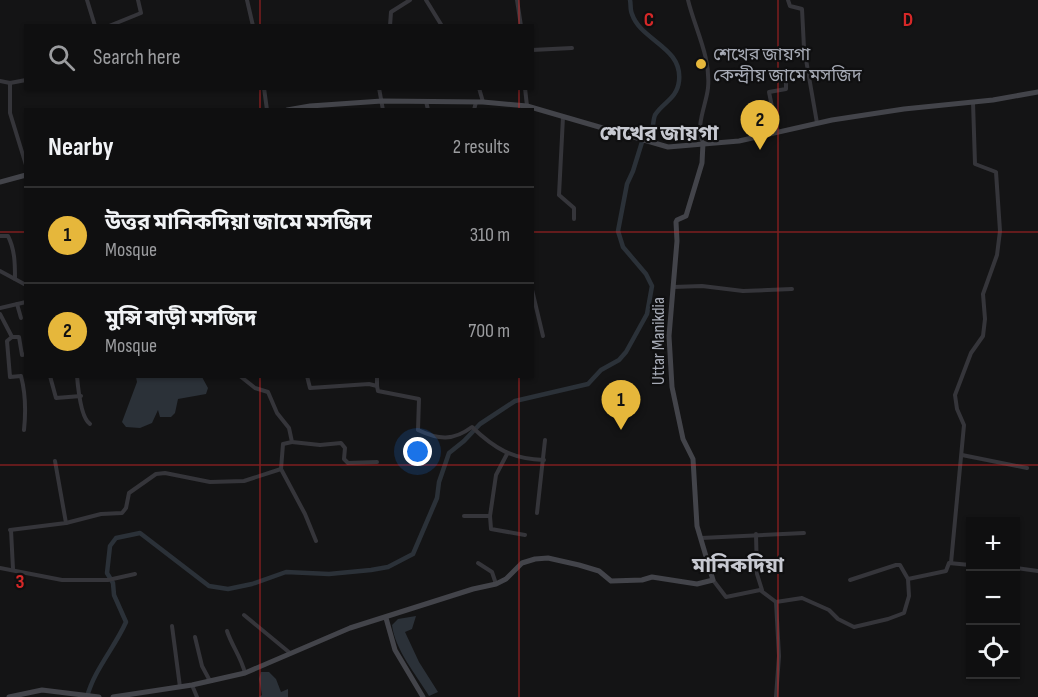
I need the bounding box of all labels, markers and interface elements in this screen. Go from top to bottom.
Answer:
text: C [644,8,654,32]
text: D [903,8,913,32]
search box [24,24,534,90]
icon: search [45,41,78,74]
text: Search here [93,44,180,71]
place label: শেখের জায়গা কেন্দ্রীয় জামে মসজিদ [713,44,863,86]
marker: শেখের জায়গা কেন্দ্রীয় জামে মসজিদ [694,57,708,71]
pin: 2 [740,100,780,150]
district label: শেখের জায়গা [600,121,719,146]
text: Nearby [48,132,114,163]
text: 2 results [453,135,510,159]
text: উত্তর মানিকদিয়া জামে মসজিদ [105,209,372,236]
text: 1 [64,223,71,247]
text: 310 m [470,223,510,247]
text: Mosque [105,238,157,262]
street label: Uttar Manikdia [648,297,669,385]
text: মুন্সি বাড়ী মসজিদ [105,305,256,332]
text: 2 [63,319,72,343]
text: 700 m [468,319,510,343]
text: Mosque [105,334,157,358]
pin: 1 [602,380,640,430]
your location [403,437,432,466]
map controls [966,517,1020,679]
button: + [966,517,1020,571]
district label: মানিকদিয়া [691,553,785,578]
text: 3 [16,570,25,594]
button: − [966,571,1020,625]
button: locate [966,625,1020,679]

